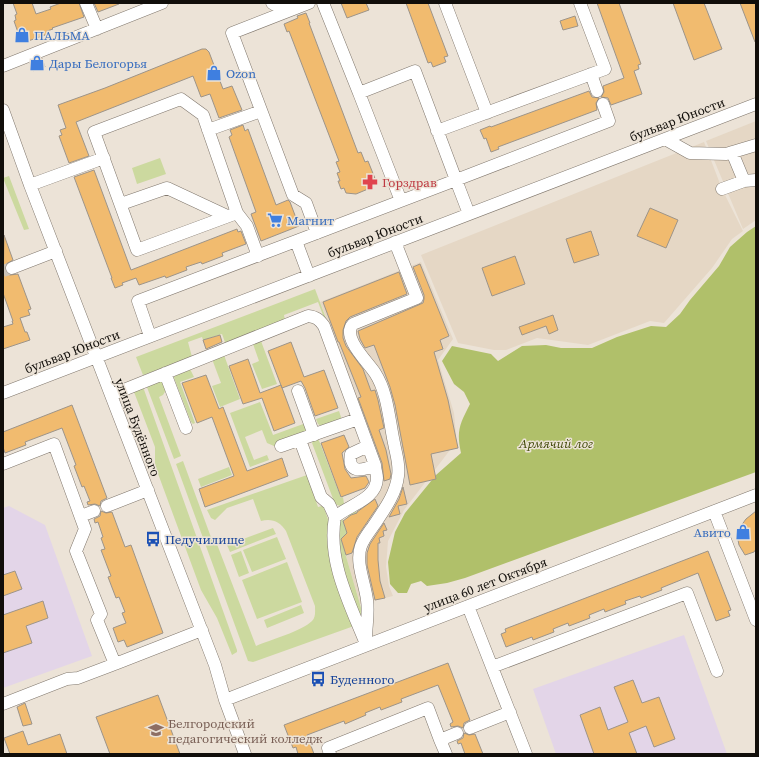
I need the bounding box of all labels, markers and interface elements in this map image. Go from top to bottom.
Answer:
shop icon: ПАЛЬМА [13,26,31,44]
place label: ПАЛЬМА [34,27,90,44]
shop icon: Дары Белогорья [28,54,46,72]
place label: Дары Белогорья [49,55,147,72]
shop icon: Ozon [205,64,223,82]
place label: Ozon [226,65,256,82]
street label: бульвар Юности [627,94,727,145]
pharmacy icon: Горздрав [361,173,379,191]
place label: Горздрав [382,174,437,191]
street label: бульвар Юности [325,210,425,261]
supermarket icon: Магнит [266,211,284,229]
place label: Магнит [287,212,334,229]
street label: бульвар Юности [22,326,122,377]
street label: улица Будённого [111,376,164,479]
park label: Армячий лог [518,435,593,452]
shop icon: Авито [734,523,752,541]
place label: Авито [693,524,731,541]
bus stop icon: Педучилище [144,530,162,548]
place label: Педучилище [165,531,245,548]
street label: улица 60 лет Октября [421,553,549,616]
bus stop icon: Буденного [309,670,327,688]
place label: Буденного [330,671,394,688]
place label: Белгородский педагогический колледж [168,715,323,747]
school or university icon: Белгородский педагогический колледж [147,721,165,739]

